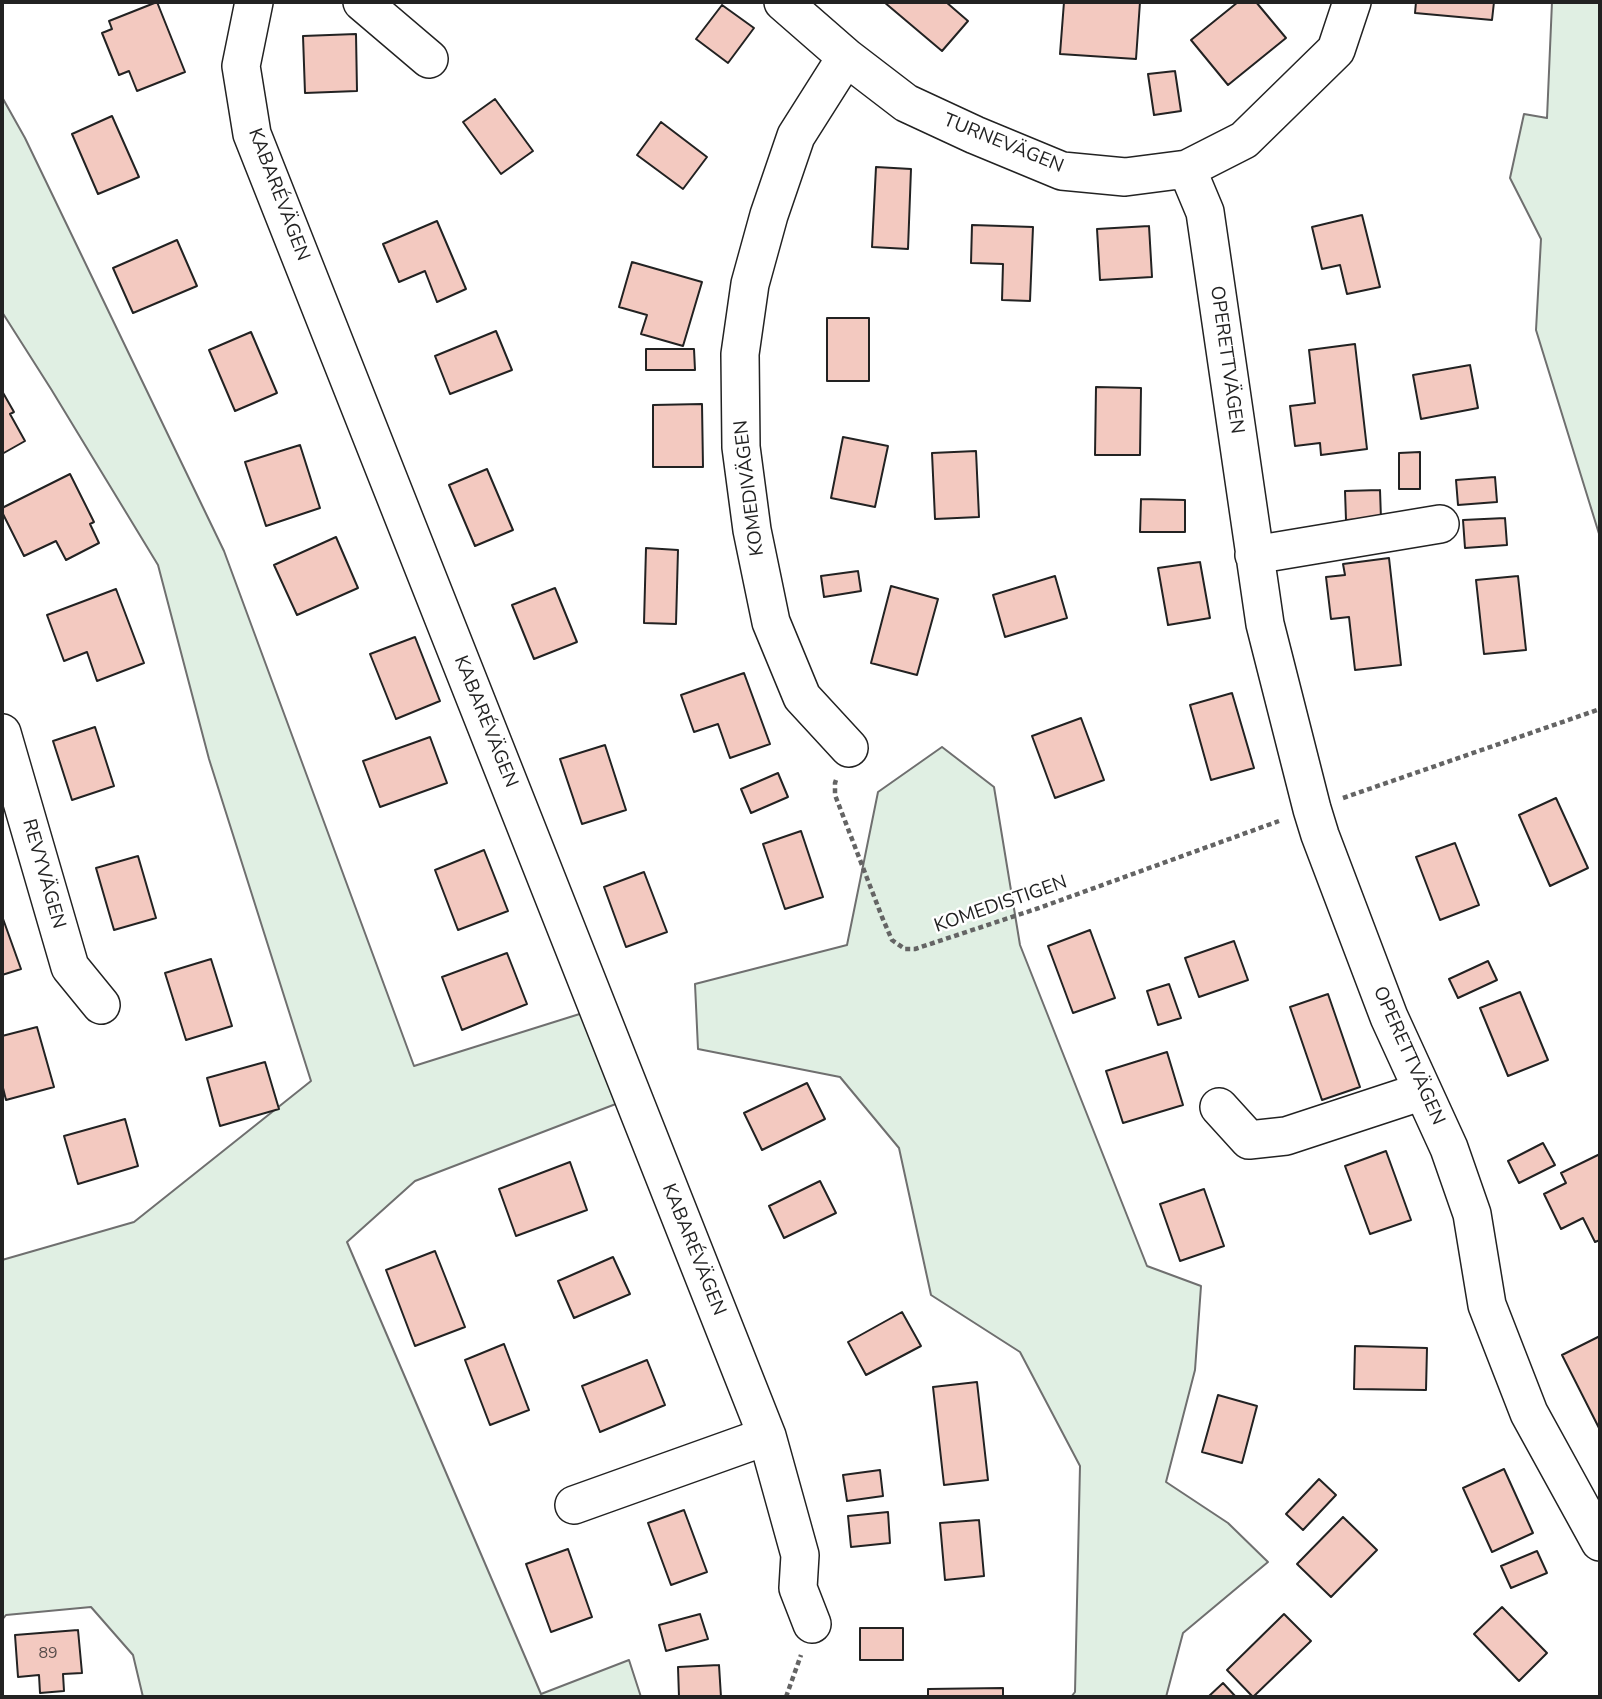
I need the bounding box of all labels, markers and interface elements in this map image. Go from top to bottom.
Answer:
street label: TURNEVÄGEN [940,110,1066,178]
street label: KABARÉVÄGEN [242,126,314,264]
street label: OPERETTVÄGEN [1204,285,1248,435]
street label: KOMEDIVÄGEN [730,419,770,557]
street label: KABARÉVÄGEN [448,653,522,791]
street label: REVYVÄGEN [16,817,70,931]
street label: KOMEDISTIGEN [932,872,1070,938]
street label: OPERETTVÄGEN [1367,983,1449,1129]
street label: KABARÉVÄGEN [656,1181,730,1319]
house number: 89 [38,1644,58,1664]

